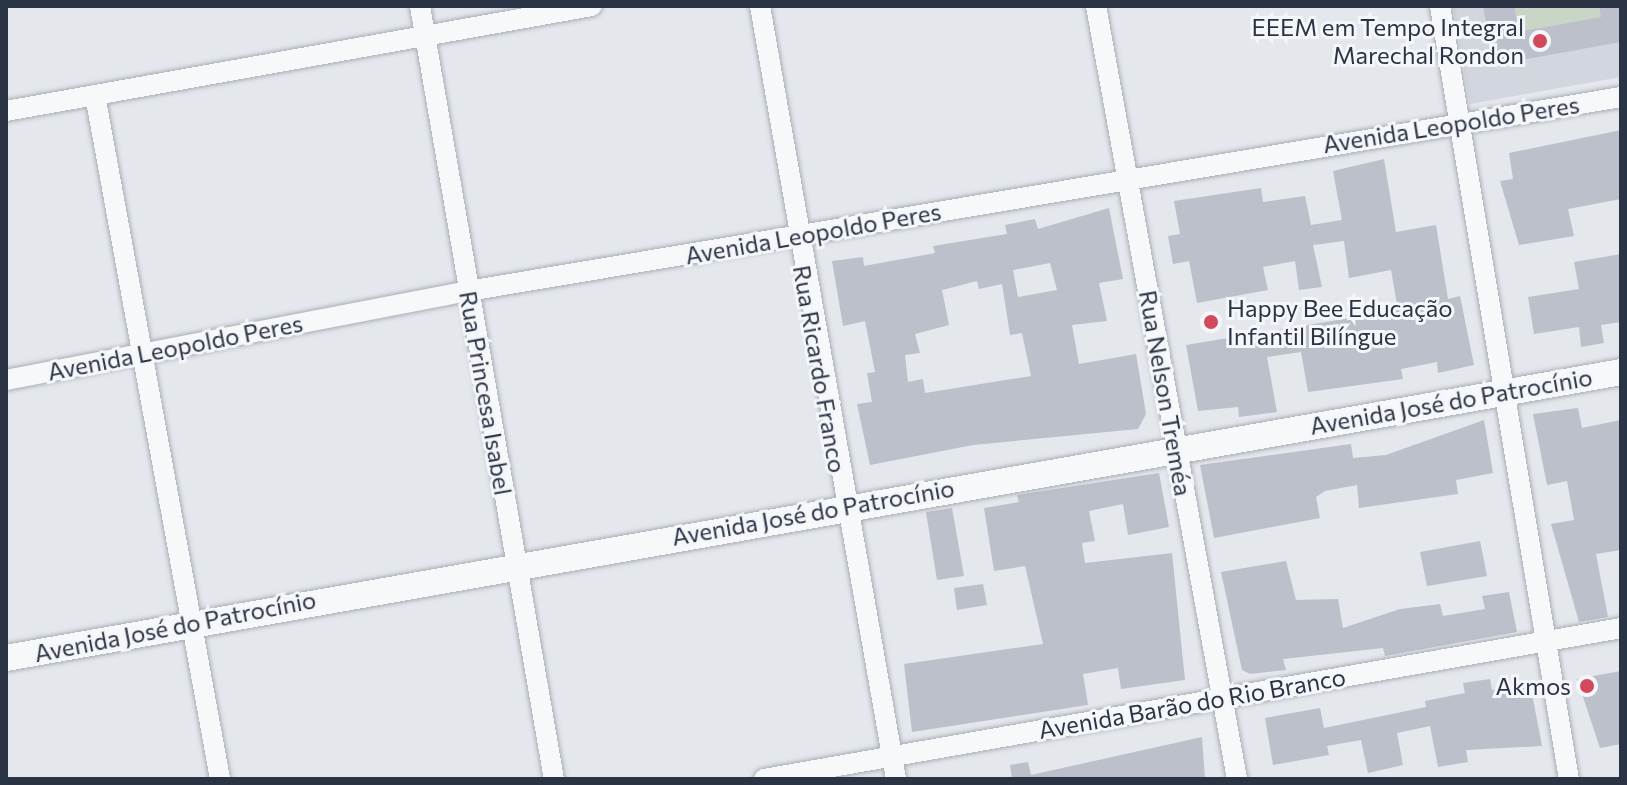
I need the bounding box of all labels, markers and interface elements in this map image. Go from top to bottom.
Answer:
place label: EEEM em Tempo Integral Marechal Rondon [1251,13,1524,69]
marker: EEEM em Tempo Integral Marechal Rondon [1531,32,1549,50]
street label: Avenida Leopoldo Peres [1321,89,1581,159]
street label: Avenida Leopoldo Peres [683,196,943,270]
street label: Rua Ricardo Franco [788,263,852,475]
street label: Rua Nelson Treméa [1134,288,1198,498]
street label: Rua Princesa Isabel [454,289,518,497]
place label: Happy Bee Educação Infantil Bilíngue [1227,294,1453,350]
street label: Avenida Leopoldo Peres [45,308,305,386]
marker: Happy Bee Educação Infantil Bilíngue [1202,313,1220,331]
street label: Avenida José do Patrocínio [1307,362,1595,440]
street label: Avenida José do Patrocínio [669,473,957,551]
street label: Avenida José do Patrocínio [32,585,318,667]
street label: Avenida Barão do Rio Branco [1036,662,1348,744]
place label: Akmos [1495,672,1571,700]
marker: Akmos [1578,677,1596,695]

